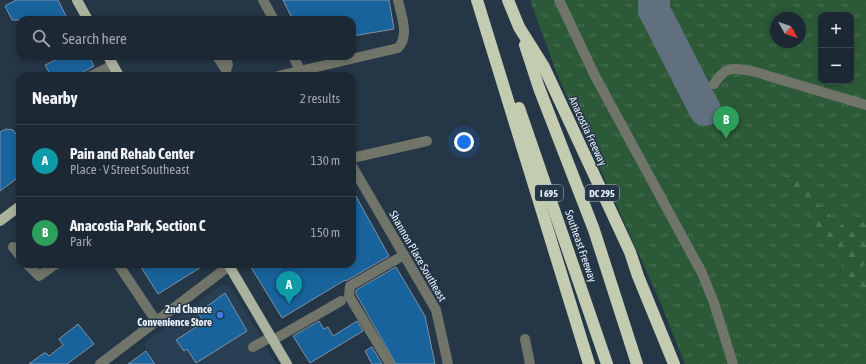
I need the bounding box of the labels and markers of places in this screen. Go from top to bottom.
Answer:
pin: B [713,106,739,139]
pin: A [276,271,302,304]
place label: 2nd Chance Convenience Store [137,303,212,328]
marker: 2nd Chance Convenience Store [215,310,225,320]

